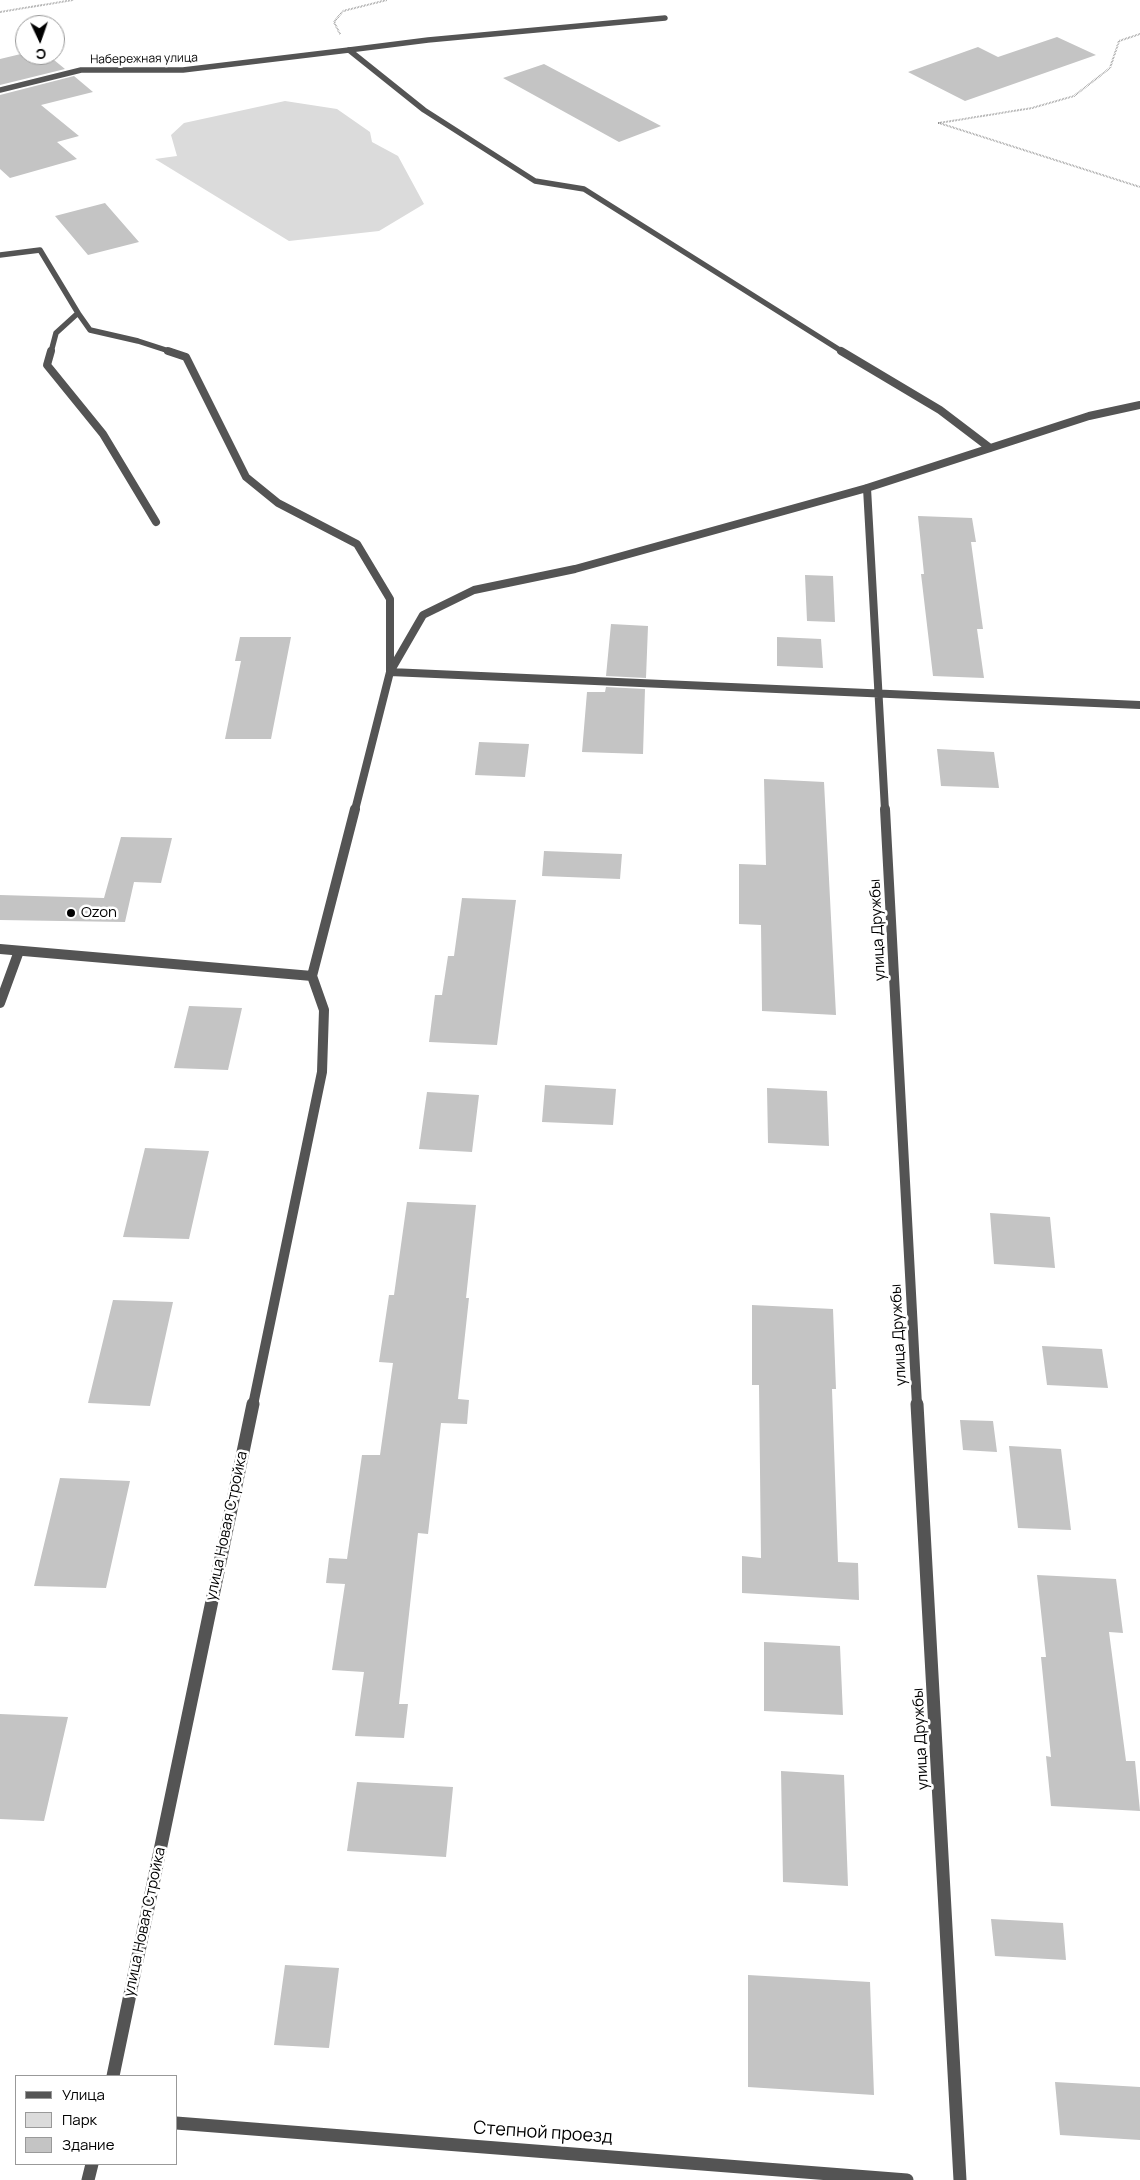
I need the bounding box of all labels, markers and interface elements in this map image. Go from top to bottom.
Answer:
north arrow [15,15,65,65]
text: С [35,45,46,64]
street label: Набережная улица [90,51,198,67]
street label: улица Дружбы [866,878,890,982]
place label: Ozon [81,904,117,922]
marker: Ozon [65,907,77,919]
street label: улица Дружбы [887,1283,911,1387]
street label: улица Новая Стройка [202,1450,252,1602]
street label: улица Дружбы [909,1687,933,1791]
street label: улица Новая Стройка [120,1846,170,1998]
legend [15,2075,178,2165]
text: Улица [62,2084,105,2105]
text: Парк [62,2109,97,2130]
street label: Степной проезд [473,2117,613,2149]
text: Здание [62,2134,114,2155]

